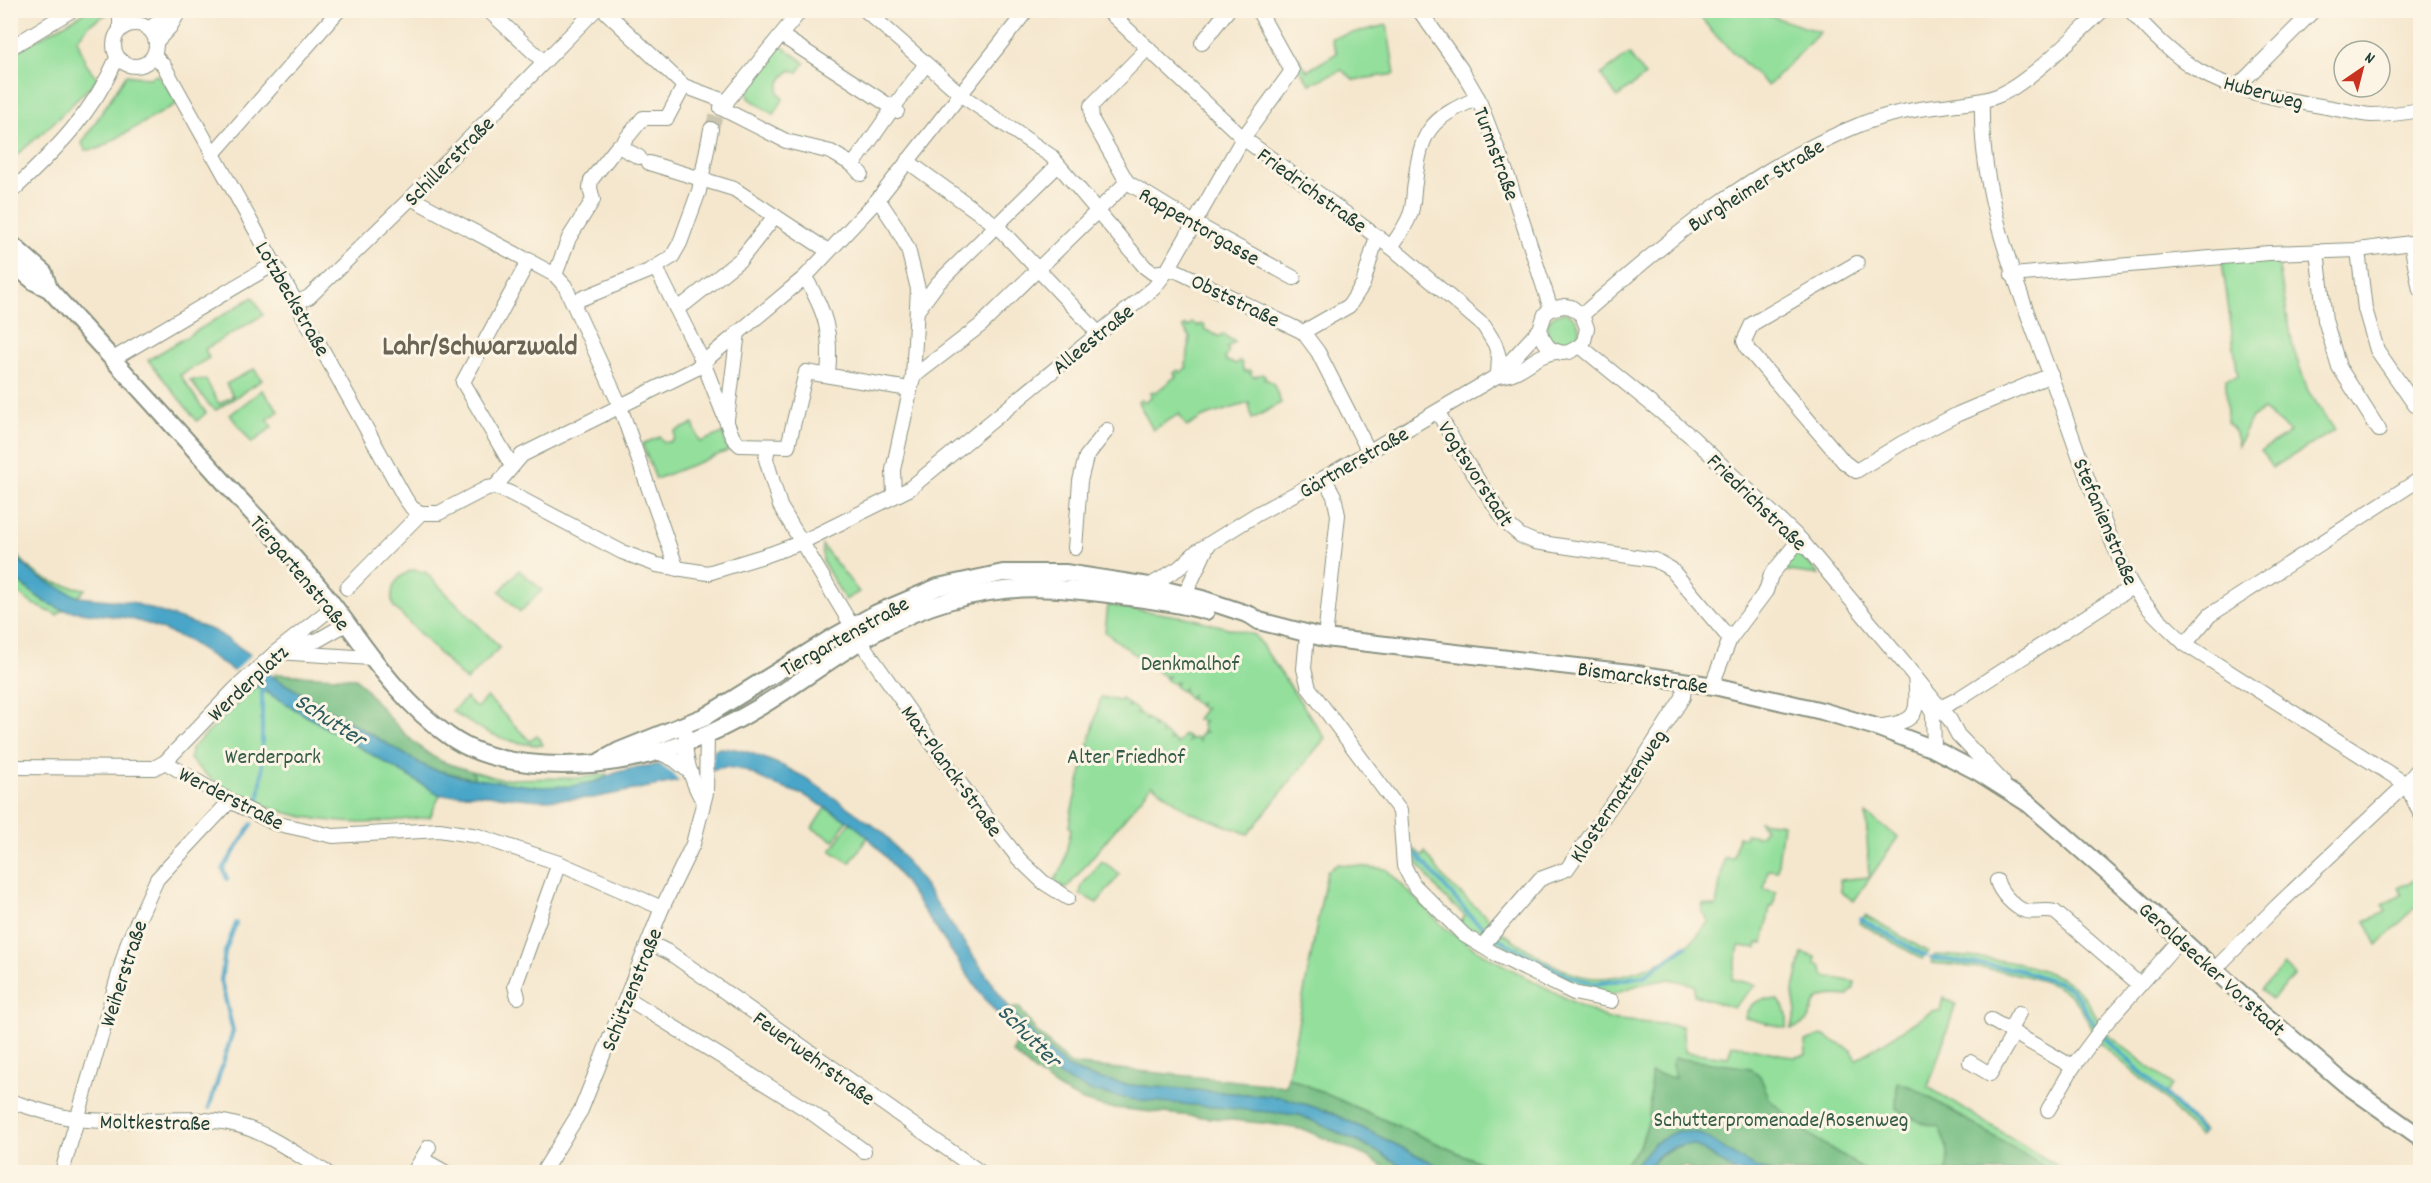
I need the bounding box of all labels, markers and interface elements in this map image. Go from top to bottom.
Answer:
north arrow [2332,39,2392,99]
text: N [2359,47,2379,71]
street label: Huberweg [2220,69,2307,120]
street label: Turmstraße [1463,103,1526,205]
street label: Schillerstraße [398,110,503,215]
street label: Burgheimer Straße [1683,133,1831,241]
street label: Friedrichstraße [1250,141,1372,242]
street label: Rappentorgasse [1132,181,1265,275]
street label: Lotzbeckstraße [245,236,336,363]
street label: Obststraße [1185,267,1284,337]
street label: Alleestraße [1046,298,1142,384]
district label: Lahr/Schwarzwald [382,329,578,369]
street label: Vogtsvorstadt [1428,416,1520,534]
street label: Gärtnerstraße [1294,420,1415,508]
street label: Friedrichstraße [1698,448,1813,560]
street label: Stefanienstraße [2063,454,2145,591]
street label: Tiergartenstraße [241,510,356,639]
street label: Tiergartenstraße [776,590,916,686]
street label: Werderplatz [202,638,297,730]
park label: Denkmalhof [1141,650,1241,681]
street label: Bismarckstraße [1575,655,1710,704]
water label: Schutter [287,686,374,759]
street label: Max-Planck-Straße [892,700,1009,844]
street label: Klostermattenweg [1564,724,1676,870]
park label: Werderpark [225,743,321,774]
park label: Alter Friedhof [1067,743,1186,774]
street label: Werderstraße [172,760,289,840]
street label: Geroldsecker Vorstadt [2130,896,2291,1045]
street label: Weiherstraße [94,917,157,1031]
street label: Schützenstraße [594,924,672,1057]
water label: Schutter [988,997,1070,1079]
street label: Feuerwehrstraße [745,1005,881,1115]
park label: Schutterpromenade/Rosenweg [1654,1106,1908,1137]
street label: Moltkestraße [99,1108,211,1141]

